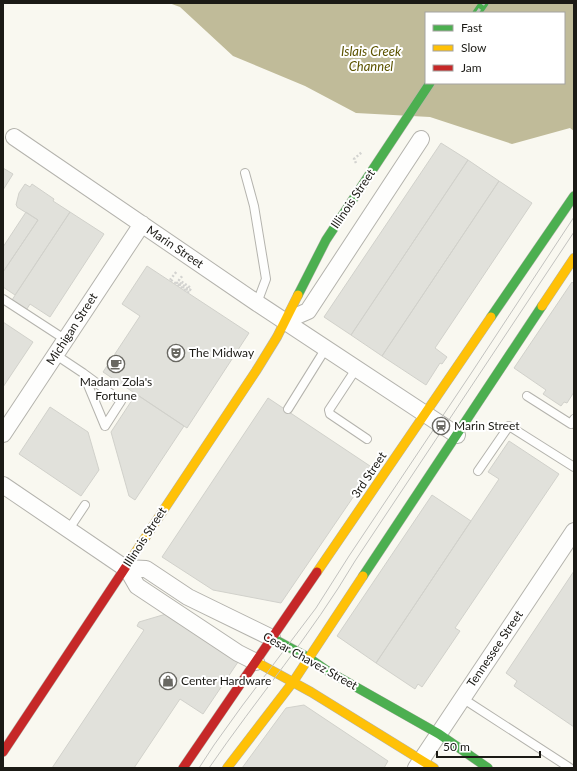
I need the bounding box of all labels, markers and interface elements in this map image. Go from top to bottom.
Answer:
legend [425,12,565,84]
text: Fast [461,20,483,35]
text: Slow [461,40,487,55]
water label: Islais Creek Channel [341,43,402,74]
text: Jam [461,60,482,75]
street label: Illinois Street [327,166,378,231]
street label: Marin Street [144,222,207,272]
street label: Michigan Street [43,289,101,368]
theatre icon: The Midway [166,343,186,363]
place label: The Midway [189,345,255,360]
cafe icon: Madam Zola's Fortune [106,354,126,374]
place label: Madam Zola's Fortune [80,374,152,403]
station icon: Marin Street [431,416,451,436]
place label: Marin Street [454,418,520,433]
street label: 3rd Street [348,448,390,501]
street label: Illinois Street [120,504,170,569]
street label: Tennessee Street [463,607,526,690]
street label: Cesar Chavez Street [260,628,361,693]
shop icon: Center Hardware [158,671,178,691]
place label: Center Hardware [181,673,271,688]
scale bar [437,733,540,759]
text: 50 m [443,739,470,754]

